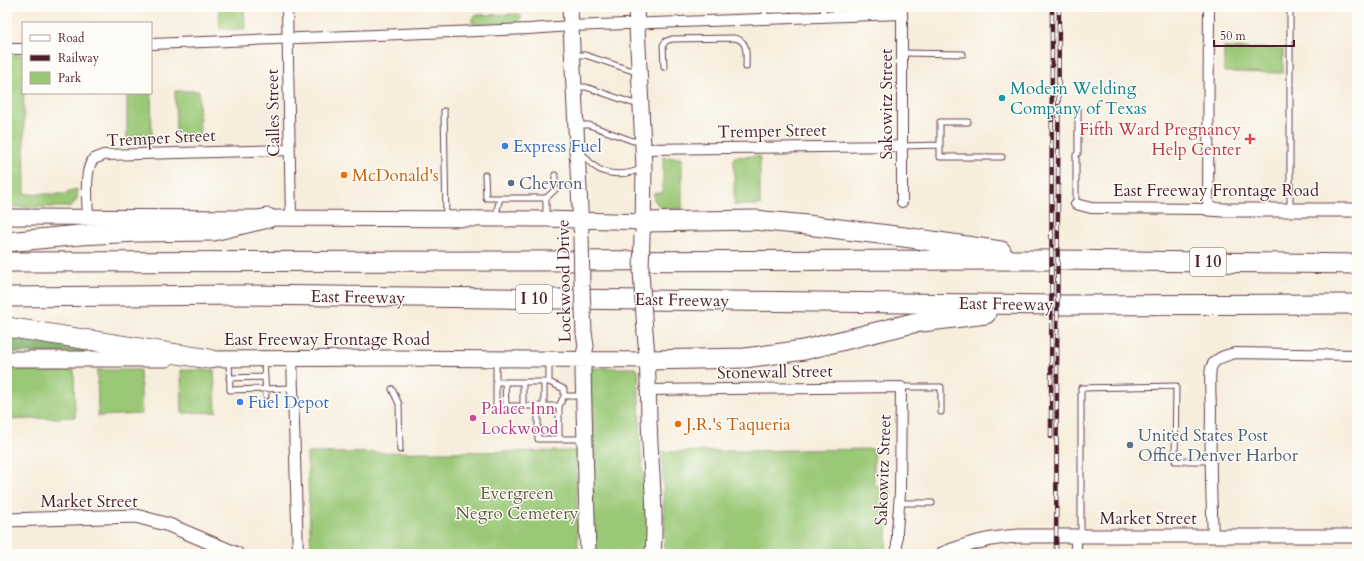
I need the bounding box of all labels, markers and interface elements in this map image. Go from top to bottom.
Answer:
legend [22,22,152,94]
scale bar [1214,22,1294,48]
text: 50 m [1220,28,1247,44]
text: Road [58,30,85,46]
street label: Sakowitz Street [875,48,898,160]
text: Railway [58,50,100,66]
street label: Calles Street [261,68,285,157]
text: Park [58,70,82,86]
place label: Modern Welding Company of Texas [1010,77,1147,120]
marker: Modern Welding Company of Texas [997,93,1007,103]
place label: Fifth Ward Pregnancy Help Center [1079,118,1242,161]
street label: Tremper Street [717,119,827,143]
street label: Tremper Street [106,124,217,152]
marker: Fifth Ward Pregnancy Help Center [1244,133,1256,145]
place label: Express Fuel [513,135,603,158]
marker: Express Fuel [500,141,510,151]
place label: McDonald's [352,164,439,187]
marker: McDonald's [339,170,349,180]
place label: Chevron [519,172,583,195]
marker: Chevron [506,178,516,188]
street label: East Freeway Frontage Road [1113,179,1319,202]
street label: Lockwood Drive [551,219,577,343]
road number: I 10 [1190,248,1226,276]
street label: East Freeway [310,285,406,309]
road number: I 10 [516,285,552,313]
street label: East Freeway [634,288,730,312]
street label: East Freeway [958,292,1054,316]
street label: East Freeway Frontage Road [224,328,430,351]
street label: Stonewall Street [717,359,834,385]
place label: Fuel Depot [248,391,329,414]
marker: Fuel Depot [235,397,245,407]
place label: Palace Inn Lockwood [481,397,558,440]
marker: Palace Inn Lockwood [468,413,478,423]
place label: J.R.'s Taqueria [683,413,791,436]
street label: Sakowitz Street [870,414,896,526]
marker: J.R.'s Taqueria [673,419,683,429]
place label: United States Post Office Denver Harbor [1138,424,1299,467]
marker: United States Post Office Denver Harbor [1125,440,1135,450]
park label: Evergreen Negro Cemetery [456,482,578,525]
street label: Market Street [40,490,138,513]
street label: Market Street [1099,507,1197,530]

